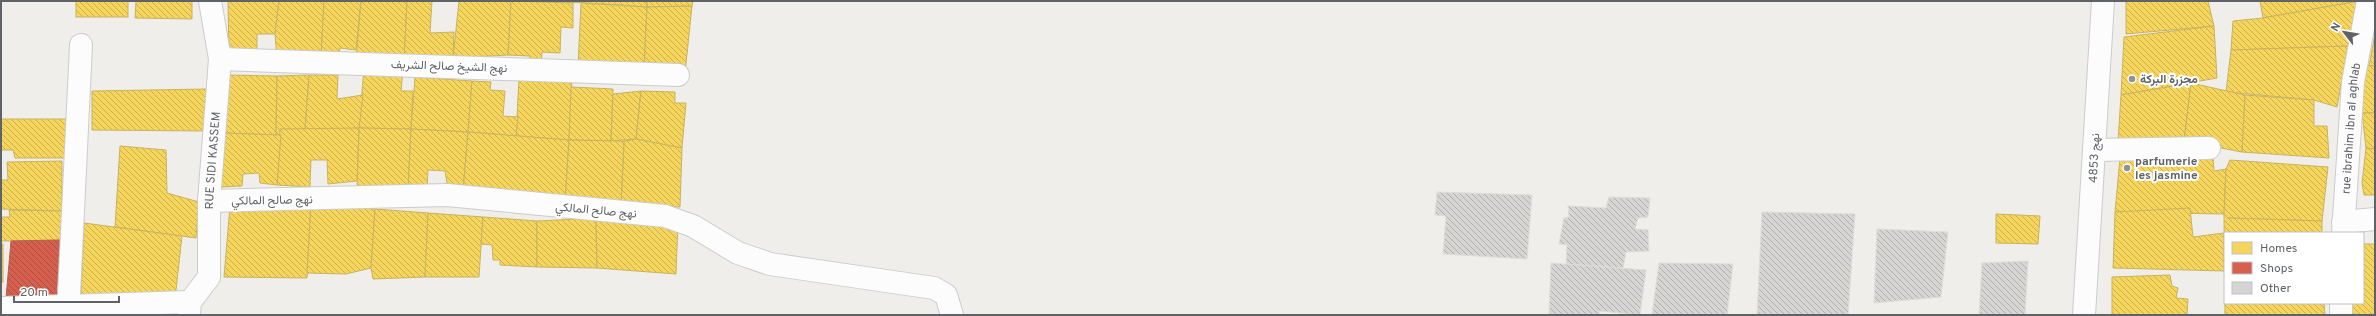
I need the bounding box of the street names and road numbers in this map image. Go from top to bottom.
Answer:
street label: نهج الشيخ صالح الشريف [390,57,507,77]
street label: rue ibrahim ibn al aghlab [2339,61,2365,195]
street label: RUE SIDI KASSEM [202,111,225,209]
street label: نهج 4853 [2086,133,2104,183]
street label: نهج صالح المالكي [231,192,313,211]
street label: نهج صالح المالكي [554,199,637,224]

